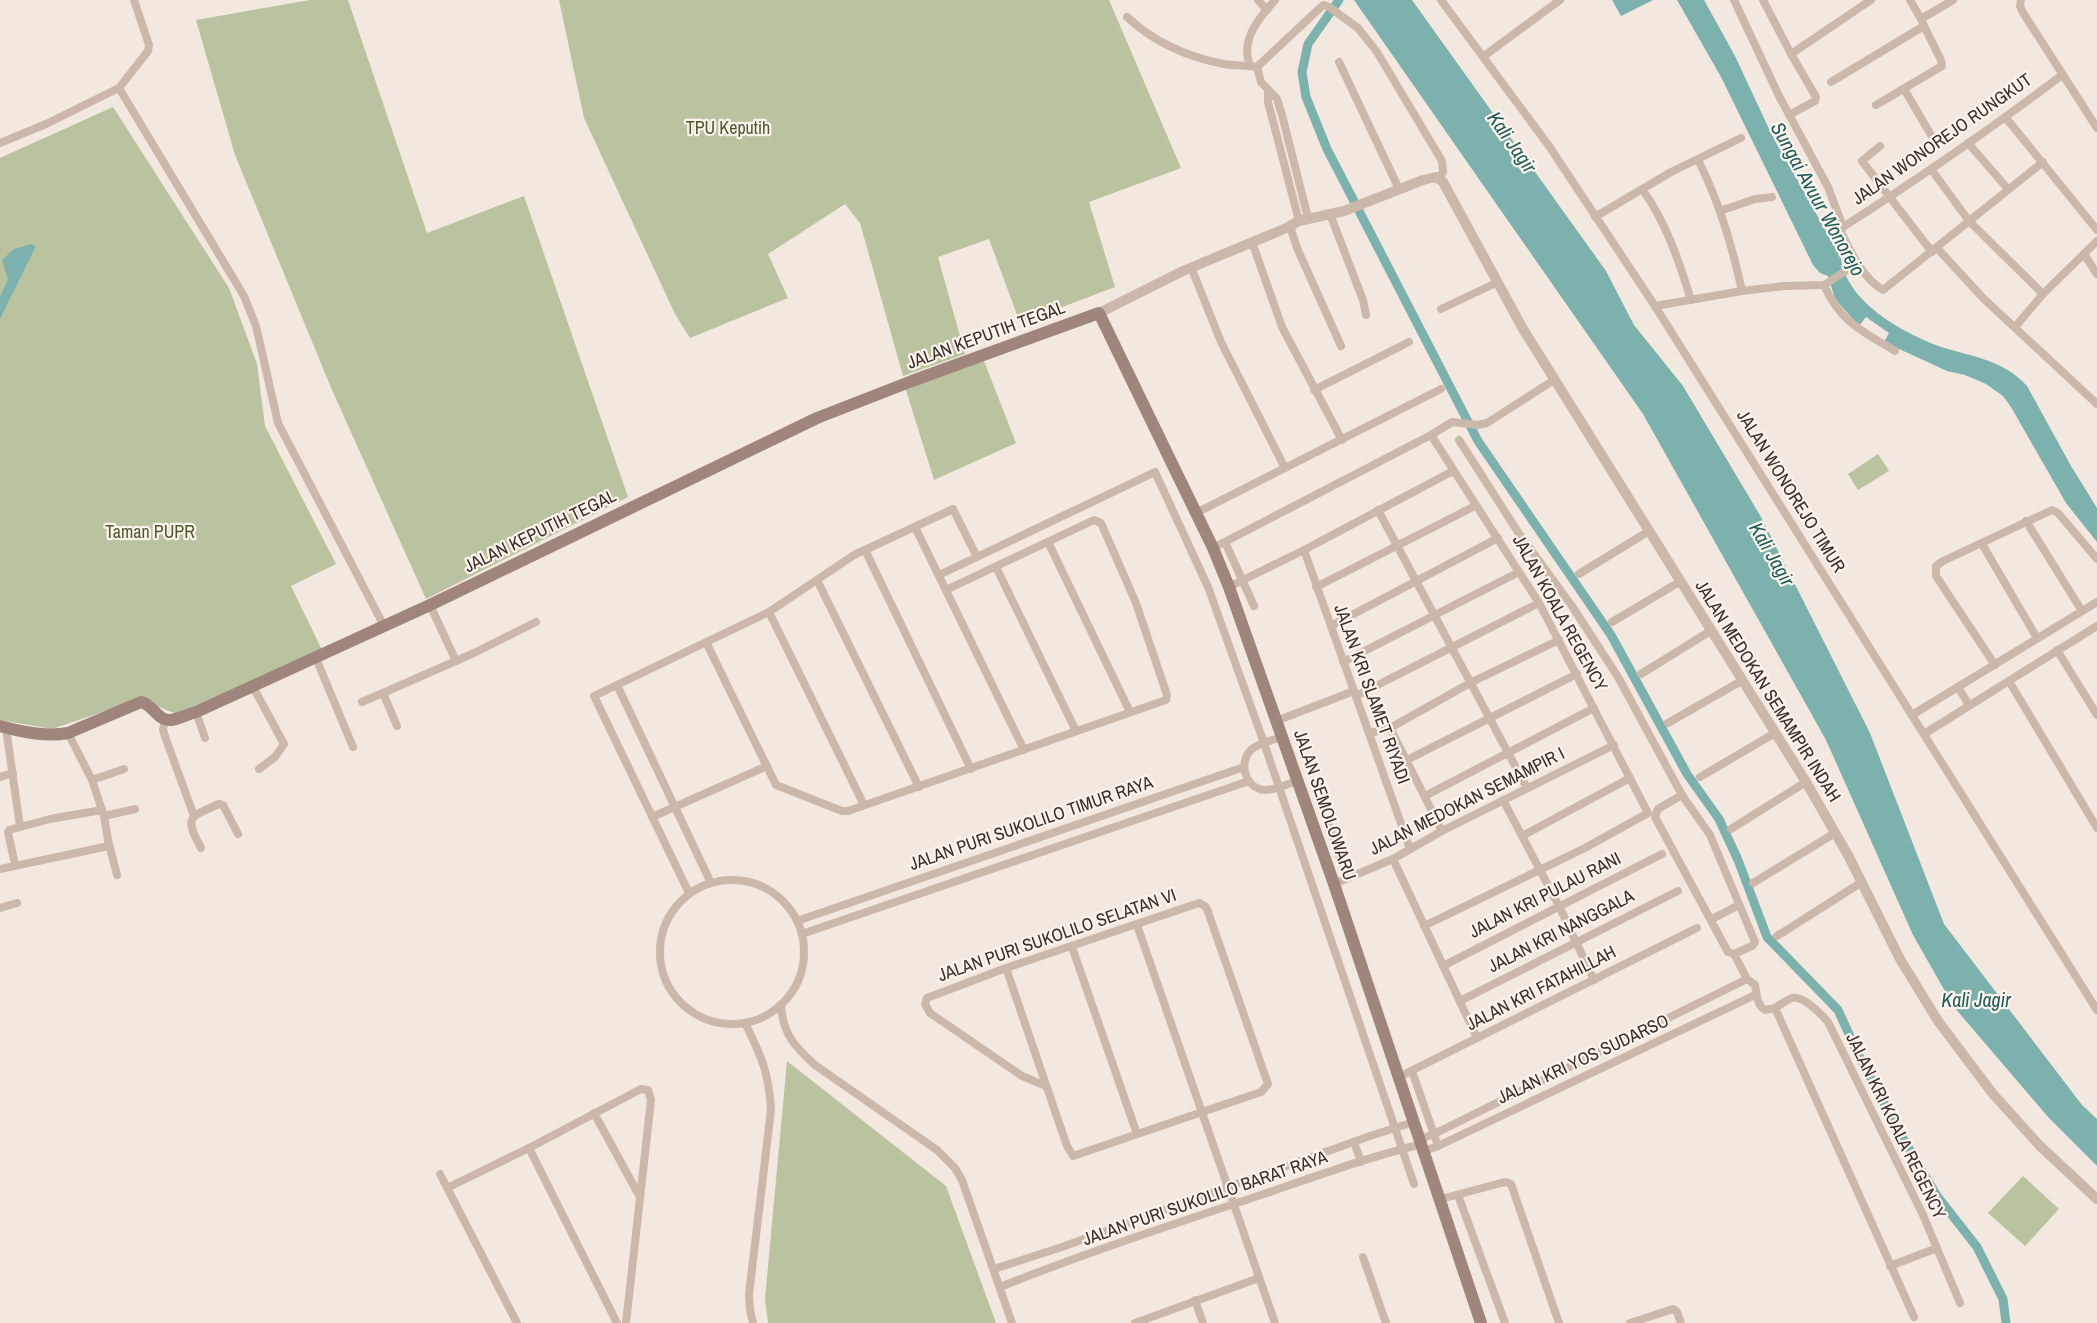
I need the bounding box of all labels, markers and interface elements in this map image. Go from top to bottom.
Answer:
street label: JALAN WONOREJO RUNGKUT [1847,67,2037,210]
water label: Kali Jagir [1481,106,1544,178]
park label: TPU Keputih [686,115,770,140]
water label: Sungai Avuur Wonorejo [1765,117,1872,281]
street label: JALAN KEPUTIH TEGAL [903,294,1068,375]
street label: JALAN WONOREJO TIMUR [1731,405,1852,577]
street label: JALAN KEPUTIH TEGAL [460,483,620,578]
water label: Kali Jagir [1743,517,1802,591]
park label: Taman PUPR [105,519,195,544]
street label: JALAN KOALA REGENCY [1507,530,1614,696]
street label: JALAN MEDOKAN SEMAMPIR INDAH [1690,575,1847,807]
street label: JALAN KRI SLAMET RIYADI [1328,600,1417,787]
street label: JALAN SEMOLOWARU [1288,726,1363,883]
street label: JALAN MEDOKAN SEMAMPIR I [1365,740,1569,861]
street label: JALAN PURI SUKOLILO TIMUR RAYA [906,769,1156,876]
street label: JALAN KRI PULAU RANI [1465,845,1625,944]
street label: JALAN PURI SUKOLILO SELATAN VI [934,882,1179,987]
street label: JALAN KRI NANGGALA [1483,883,1638,978]
street label: JALAN KRI FATAHILLAH [1462,939,1620,1036]
water label: Kali Jagir [1941,986,2011,1013]
street label: JALAN KRI YOS SUDARSO [1493,1008,1673,1109]
street label: JALAN KRI KOALA REGENCY [1840,1029,1953,1223]
street label: JALAN PURI SUKOLILO BARAT RAYA [1079,1144,1331,1251]

